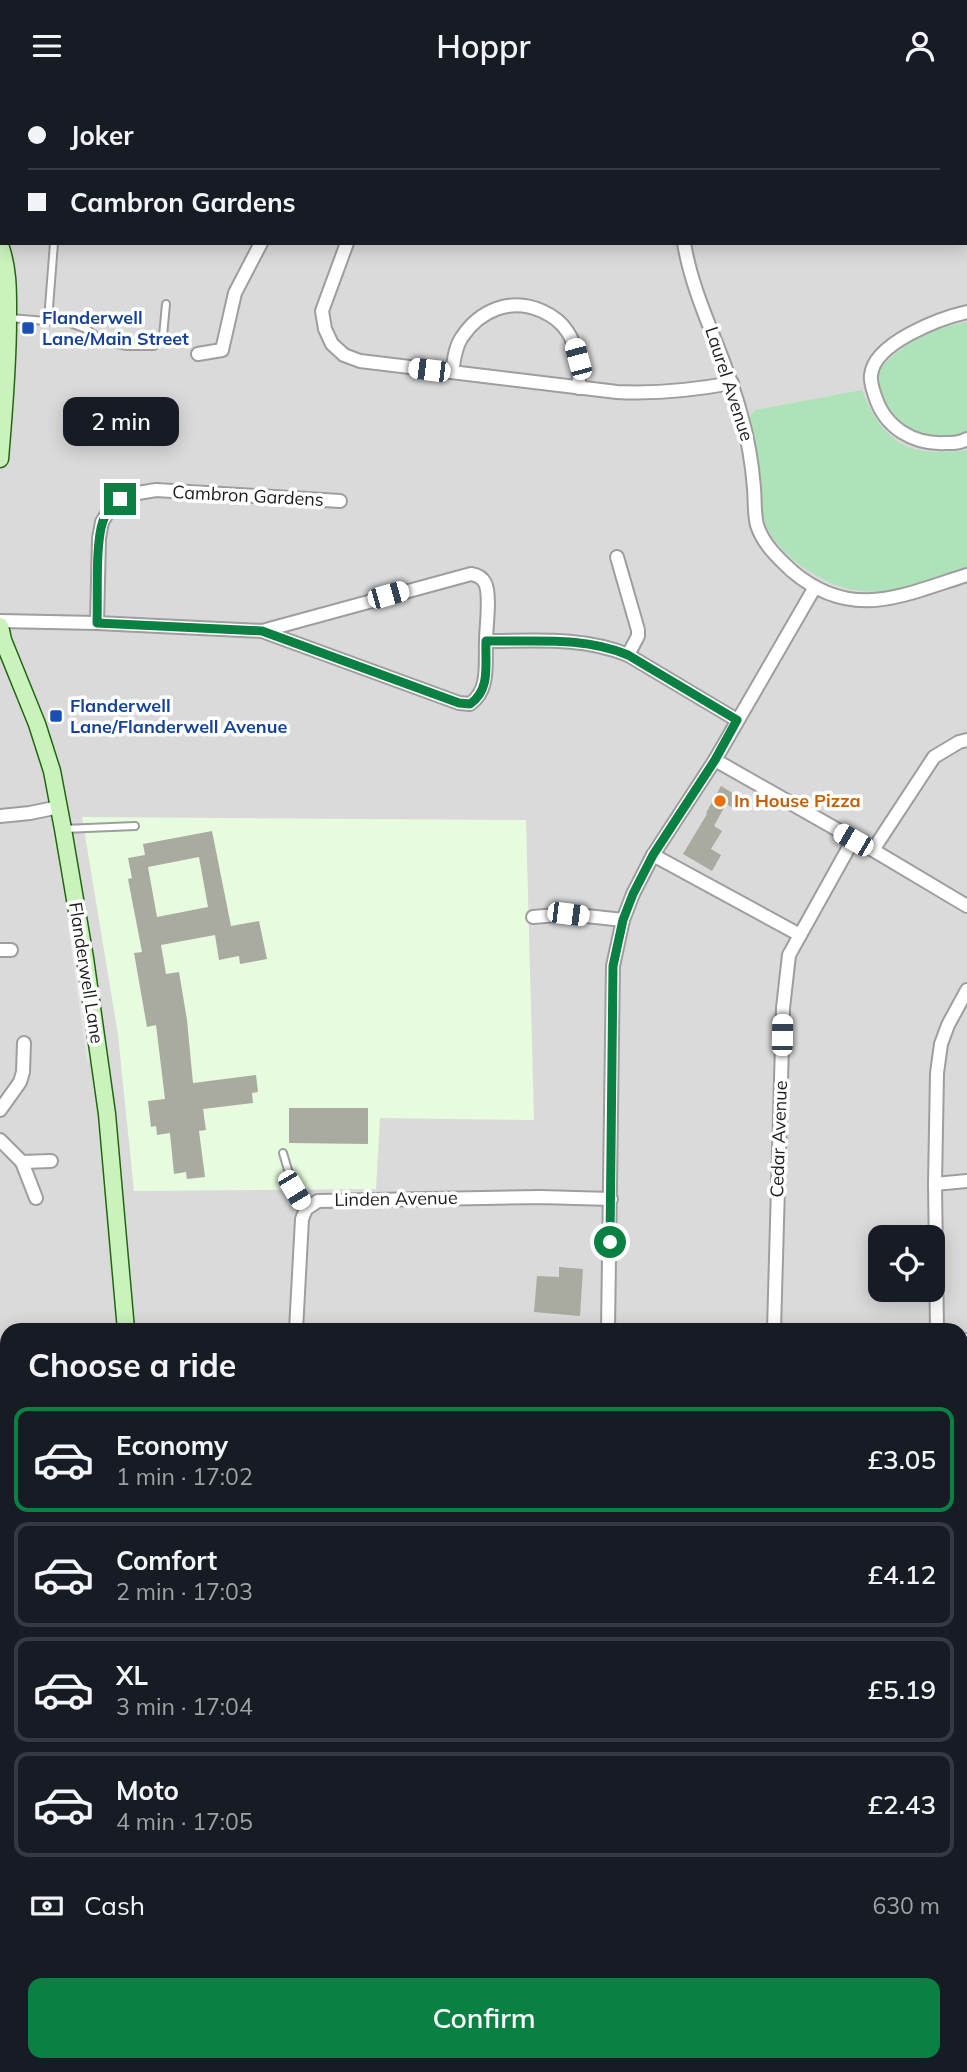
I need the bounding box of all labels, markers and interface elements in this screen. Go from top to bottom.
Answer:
text: Hoppr [436,26,531,66]
icon: menu [28,27,66,65]
icon: person [901,27,939,65]
text: Joker [70,119,133,152]
text: Cambron Gardens [70,186,296,219]
place label: Flanderwell Lane/Main Street [42,306,189,350]
marker: Flanderwell Lane/Main Street [20,320,36,336]
street label: Laurel Avenue [700,324,759,444]
car [563,336,594,382]
car [407,357,452,383]
callout: 2 min [62,397,178,447]
text: 2 min [91,407,151,436]
street label: Cambron Gardens [172,480,324,511]
route end [104,483,136,515]
car [365,579,412,611]
place label: Flanderwell Lane/Flanderwell Avenue [70,694,287,738]
marker: Flanderwell Lane/Flanderwell Avenue [48,708,64,724]
place label: In House Pizza [734,789,861,812]
marker: In House Pizza [712,793,728,809]
car [830,820,877,860]
street label: Flanderwell Lane [64,901,109,1045]
car [546,901,591,927]
car [772,1014,793,1056]
street label: Cedar Avenue [765,1080,792,1198]
car [275,1167,314,1213]
street label: Linden Avenue [334,1186,458,1211]
map controls [868,1225,945,1302]
button: locate [868,1225,945,1302]
route start [594,1226,626,1258]
text: Choose a ride [28,1345,236,1385]
icon: car [32,1428,95,1491]
text: Economy [116,1429,228,1462]
text: £3.05 [867,1443,936,1476]
text: 1 min · 17:02 [116,1462,253,1491]
icon: car [32,1543,95,1606]
text: Comfort [116,1544,217,1577]
text: £4.12 [867,1558,936,1591]
text: 2 min · 17:03 [116,1577,253,1606]
icon: car [32,1658,95,1721]
text: XL [116,1659,148,1692]
text: £5.19 [867,1673,936,1706]
text: 3 min · 17:04 [116,1692,253,1721]
icon: car [32,1773,95,1836]
text: Moto [116,1774,179,1807]
text: £2.43 [867,1788,936,1821]
text: 4 min · 17:05 [116,1807,253,1836]
icon: cash [28,1887,66,1925]
text: Cash [84,1889,145,1922]
text: 630 m [872,1891,940,1920]
button: Confirm [28,1978,940,2058]

